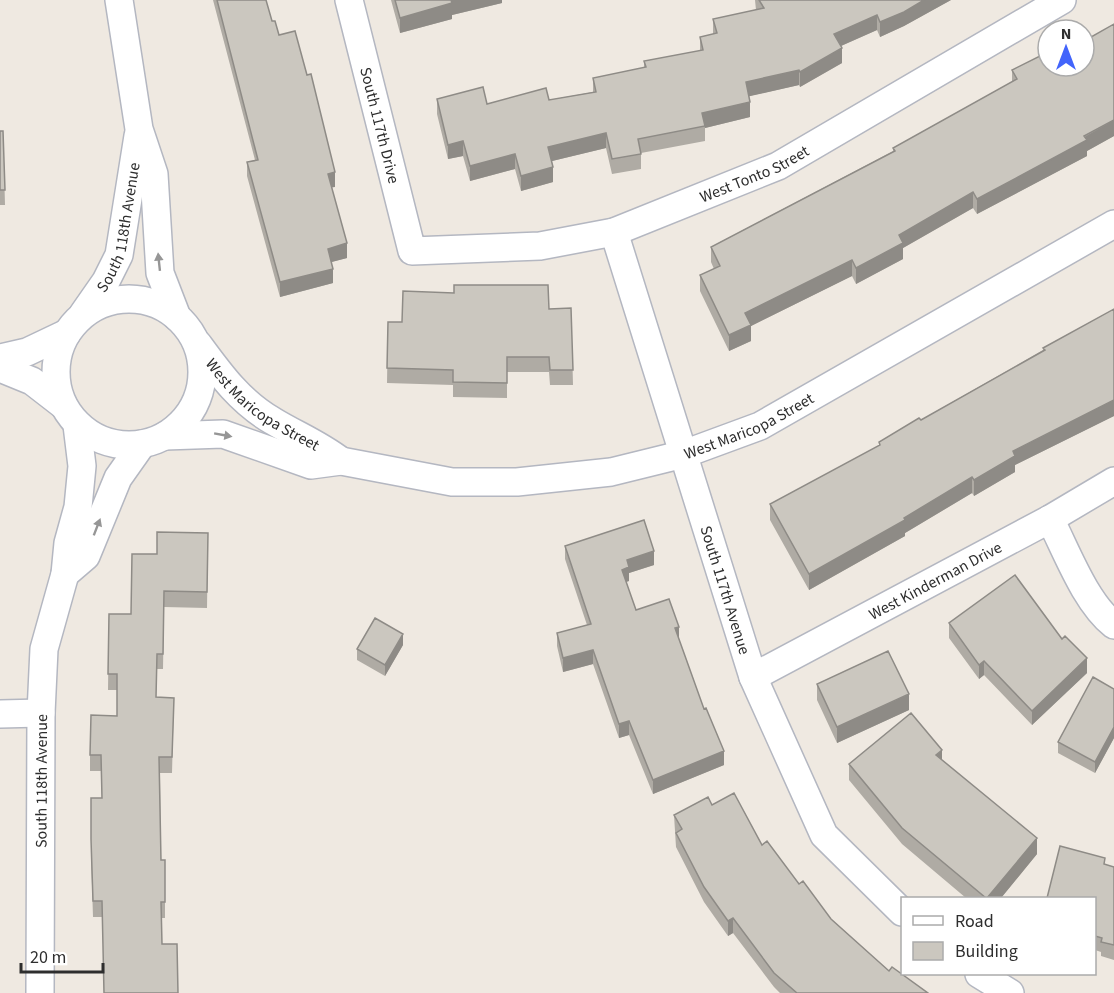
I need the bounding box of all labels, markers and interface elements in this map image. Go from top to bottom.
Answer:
north arrow [1036,18,1096,78]
text: N [1061,23,1071,45]
street label: South 117th Drive [354,65,405,186]
street label: West Tonto Street [696,140,814,208]
street label: South 118th Avenue [91,161,146,297]
one-way arrow [154,252,164,271]
street label: West Maricopa Street [200,354,324,457]
street label: West Maricopa Street [681,387,819,465]
one-way arrow [214,431,233,440]
one-way arrow [93,518,102,536]
street label: South 117th Avenue [694,523,755,657]
street label: West Kinderman Drive [865,537,1006,626]
street label: South 118th Avenue [31,714,53,848]
legend [901,897,1096,975]
text: Road [955,909,994,934]
scale bar [21,936,104,974]
text: Building [955,939,1018,964]
text: 20 m [30,945,66,970]

